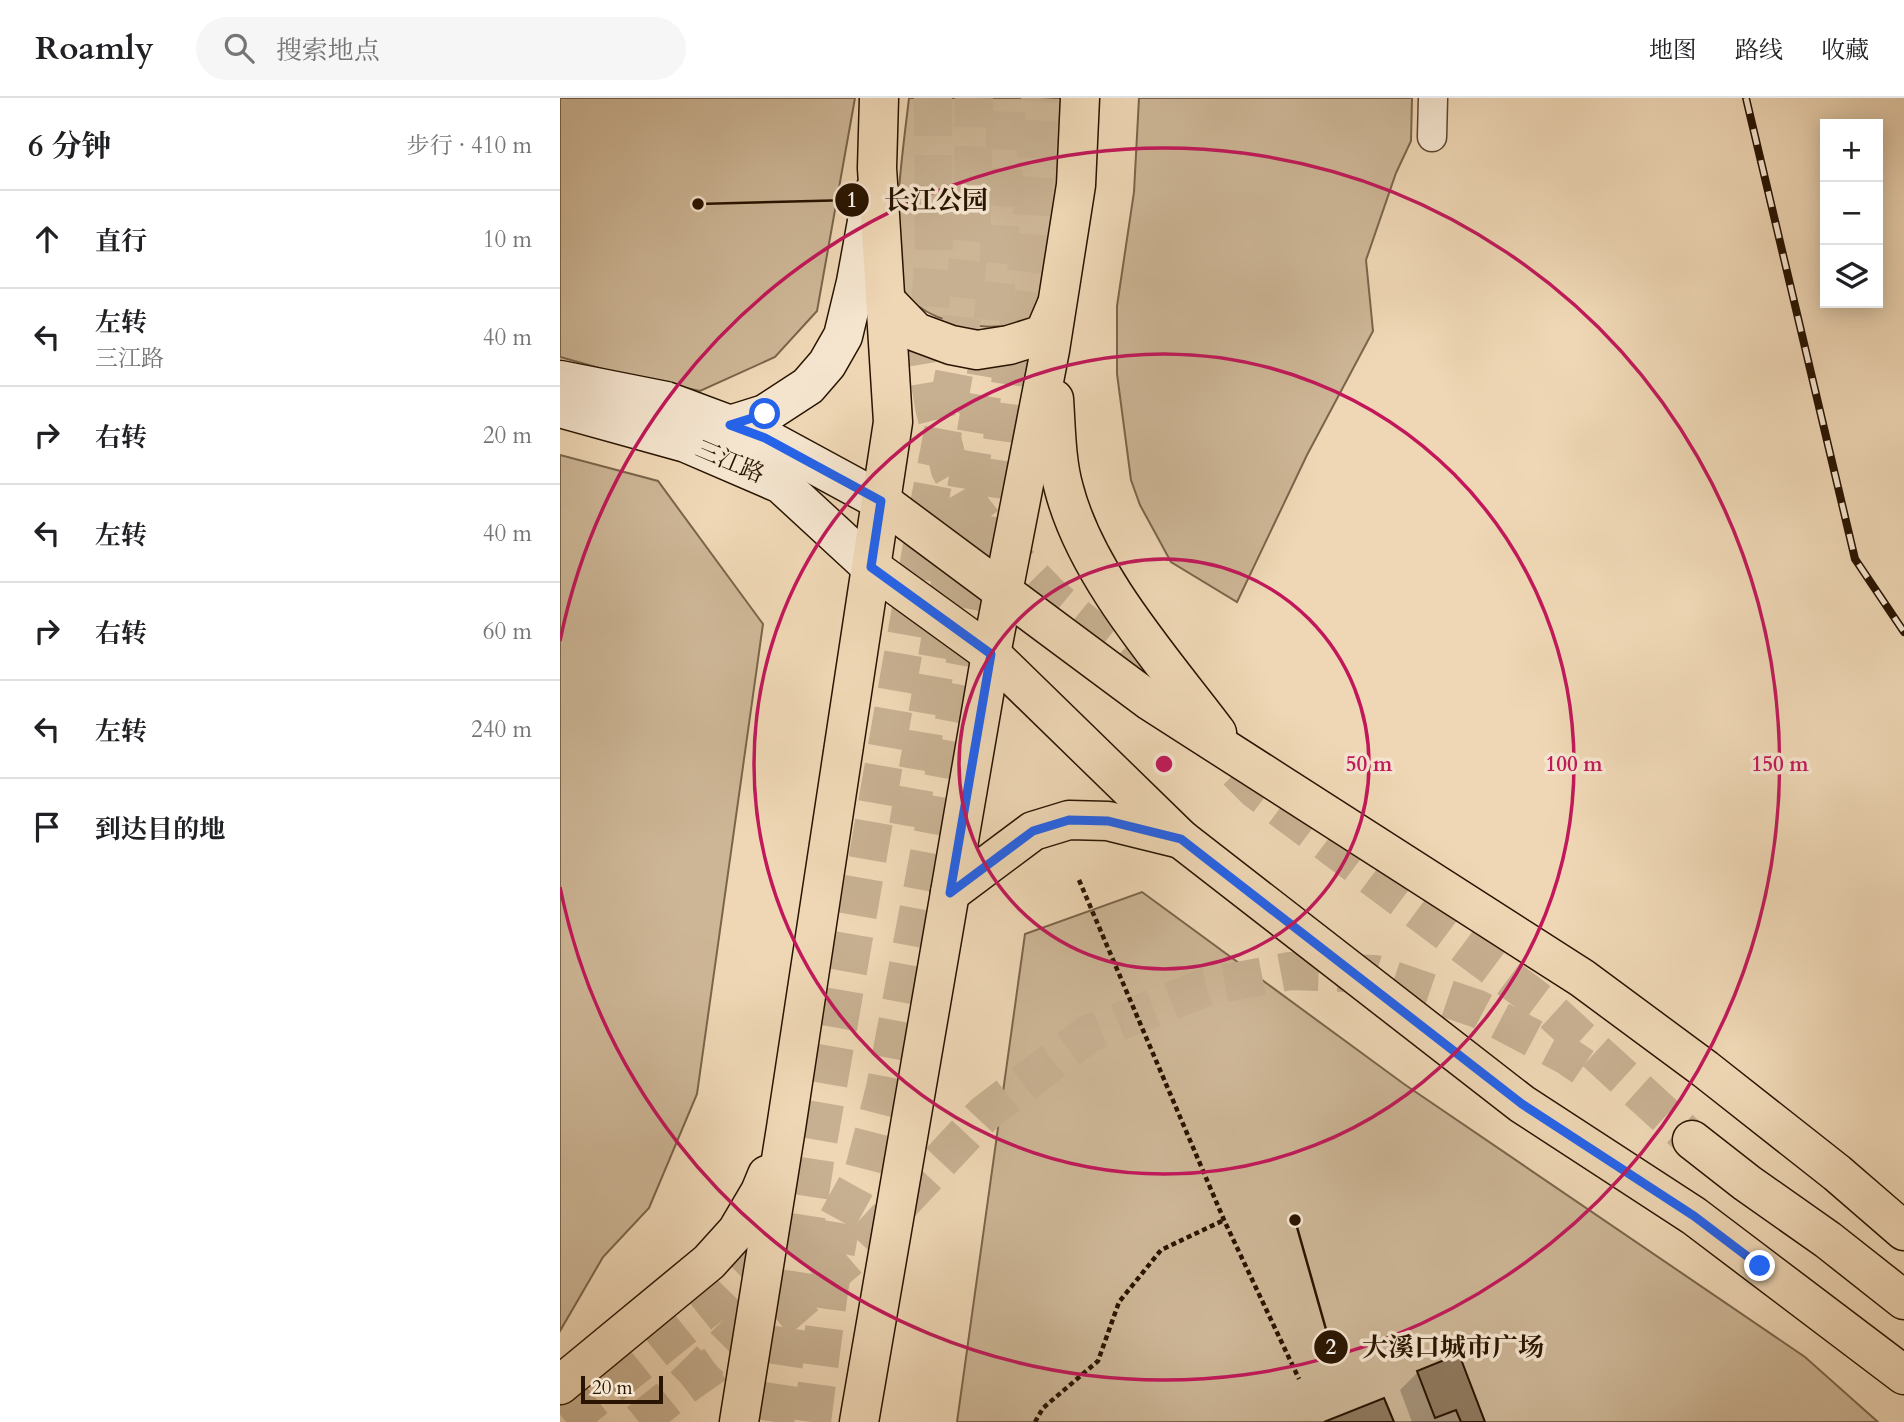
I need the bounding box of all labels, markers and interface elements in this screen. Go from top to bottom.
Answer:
search box [196,17,686,80]
text: Roamly [35,26,154,71]
icon: search [220,29,258,67]
text: 搜索地点 [276,33,380,68]
text: 地图 [1649,34,1697,67]
text: 路线 [1735,34,1783,67]
text: 收藏 [1821,34,1869,67]
map controls [1820,119,1883,308]
button: + [1820,119,1883,182]
text: 6 分钟 [28,126,111,167]
text: 步行 · 410 m [407,130,532,161]
callout: 长江公园 [835,176,1002,223]
button: − [1820,182,1883,245]
text: 长江公园 [884,183,988,218]
text: 1 [847,186,857,215]
icon: ahead [28,220,66,258]
text: 直行 [95,224,147,259]
text: 10 m [483,224,532,255]
button: layers [1820,245,1883,308]
text: 左转 [95,305,147,340]
icon: left [28,318,66,356]
text: 40 m [483,322,532,353]
text: 三江路 [95,343,164,374]
route start [749,398,780,429]
icon: right [28,416,66,454]
text: 右转 [95,420,147,455]
text: 20 m [483,420,532,451]
street label: 三江路 [690,433,770,491]
icon: left [28,514,66,552]
text: 左转 [95,518,147,553]
text: 40 m [483,518,532,549]
icon: right [28,612,66,650]
text: 右转 [95,616,147,651]
text: 60 m [483,616,532,647]
icon: left [28,710,66,748]
text: 左转 [95,714,147,749]
text: 240 m [471,714,532,745]
text: 50 m [1346,750,1393,779]
text: 100 m [1545,750,1603,779]
text: 150 m [1751,750,1809,779]
centre of rings [1152,752,1176,776]
icon: arrive [28,808,66,846]
text: 到达目的地 [95,812,225,847]
route end [1744,1250,1775,1281]
callout: 大溪口城市广场 [1313,1324,1558,1371]
text: 大溪口城市广场 [1362,1330,1544,1365]
text: 2 [1326,1333,1337,1362]
scale bar [581,1373,663,1405]
text: 20 m [592,1375,633,1401]

